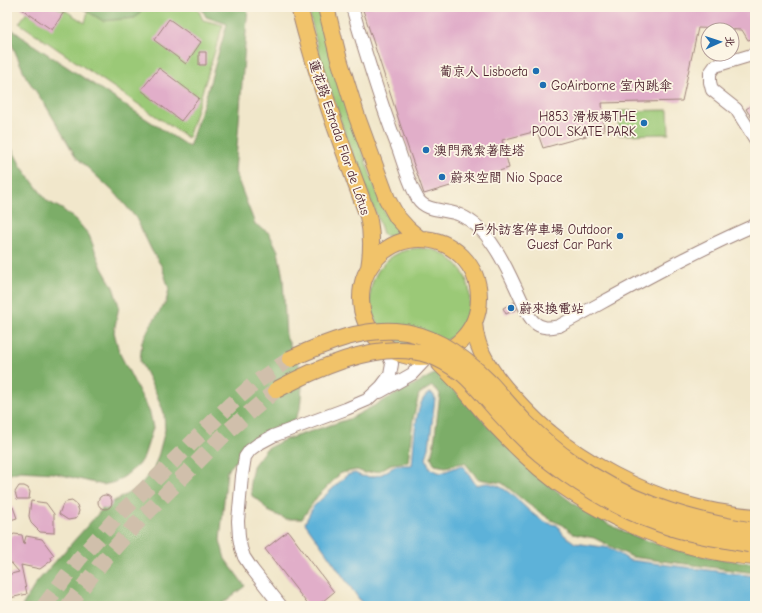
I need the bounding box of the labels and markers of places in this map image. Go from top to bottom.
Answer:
place label: 葡京人 Lisboeta [439,64,528,79]
marker: 葡京人 Lisboeta [531,66,541,76]
place label: GoAirborne 室内跳傘 [551,78,672,93]
marker: GoAirborne 室内跳傘 [538,80,548,90]
place label: H853 滑板場THE POOL SKATE PARK [532,109,637,139]
marker: H853 滑板場THE POOL SKATE PARK [639,118,649,128]
place label: 澳門飛索著陸塔 [434,143,525,158]
marker: 澳門飛索著陸塔 [421,145,431,155]
place label: 蔚來空間 Nio Space [450,170,563,185]
marker: 蔚來空間 Nio Space [437,172,447,182]
place label: 戶外訪客停車場 Outdoor Guest Car Park [473,222,613,252]
marker: 戶外訪客停車場 Outdoor Guest Car Park [615,231,625,241]
place label: 蔚來換電站 [519,301,584,316]
marker: 蔚來換電站 [506,303,516,313]

